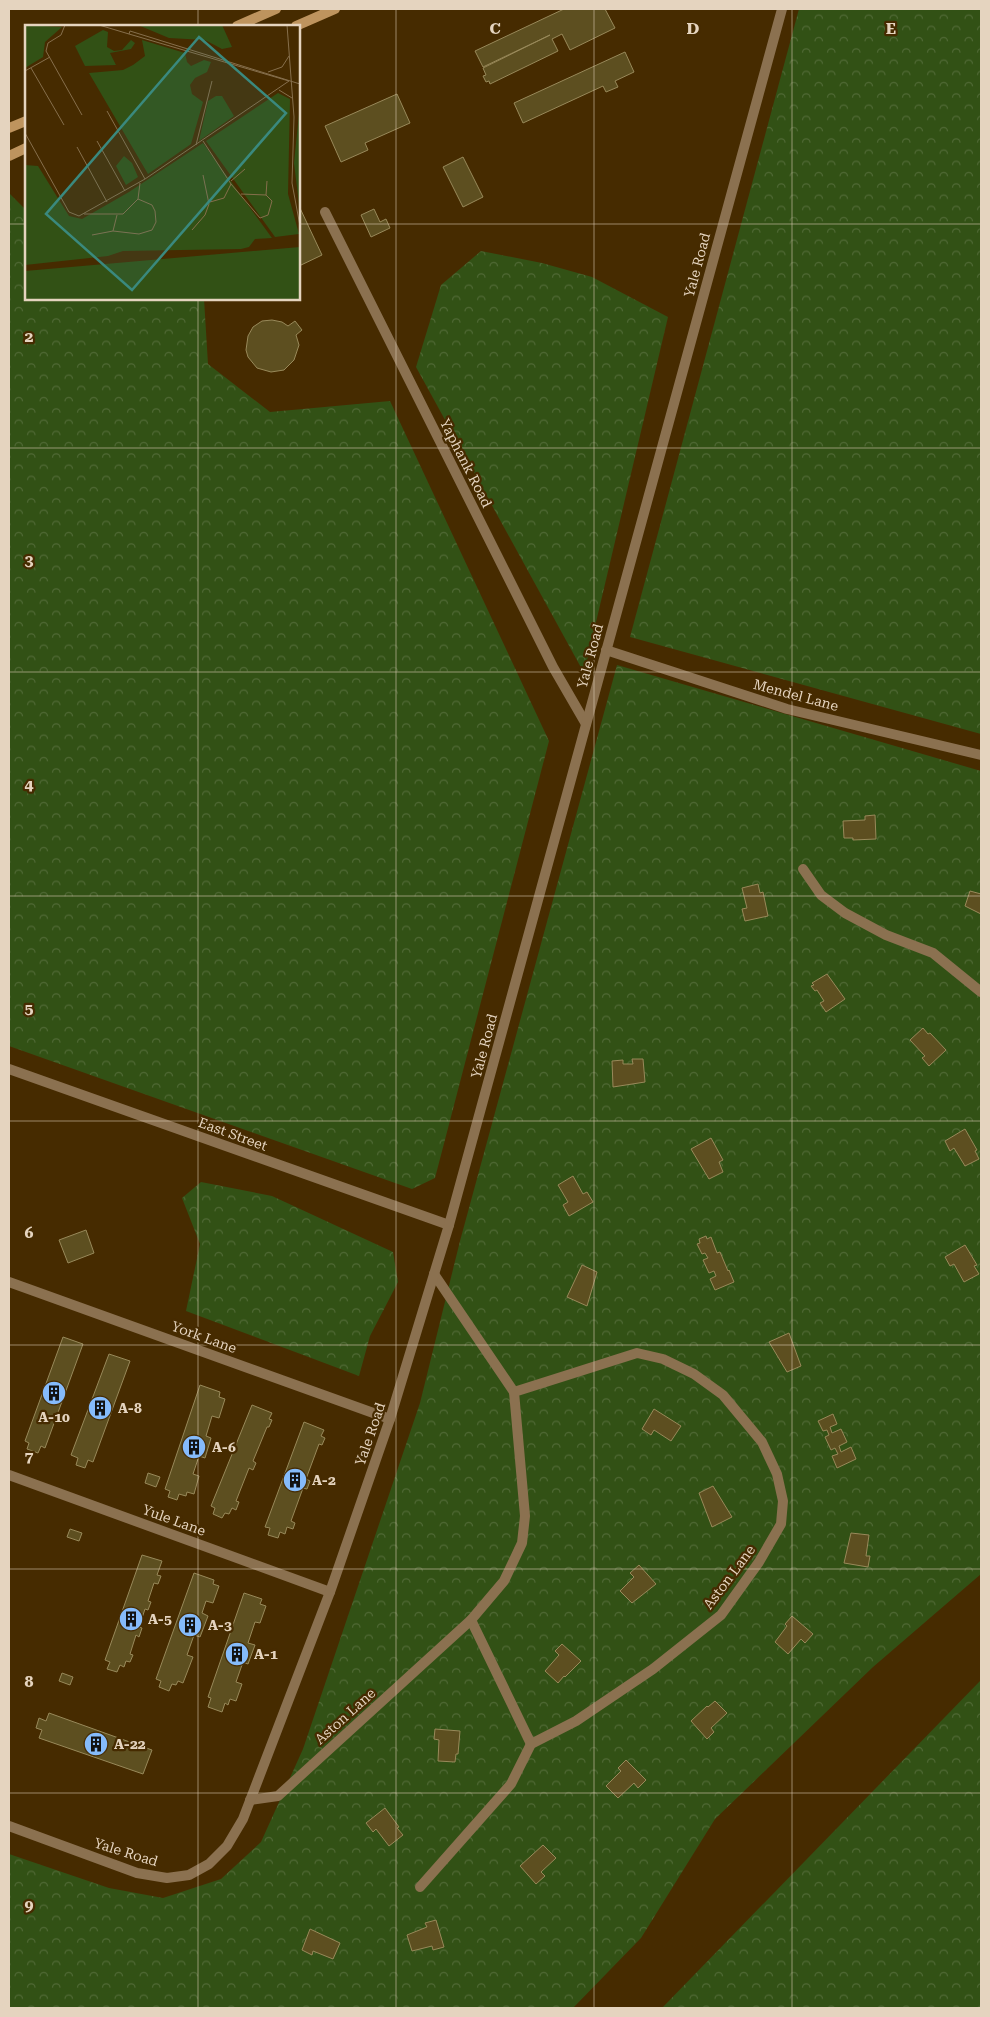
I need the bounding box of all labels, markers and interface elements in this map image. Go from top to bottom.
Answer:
text: C [489,19,501,38]
text: D [687,19,700,38]
text: E [886,19,896,38]
inset map [25,25,300,300]
street label: Yale Road [681,231,713,299]
text: 2 [25,327,34,346]
street label: Yaphank Road [437,416,495,510]
text: 3 [25,551,34,570]
street label: Yale Road [574,622,606,690]
street label: Mendel Lane [752,676,841,714]
text: 4 [25,775,34,794]
text: 5 [25,999,34,1018]
street label: Yale Road [468,1012,500,1080]
street label: East Street [196,1114,270,1154]
text: 6 [25,1223,34,1242]
street label: York Lane [169,1318,239,1356]
building icon: A-10 [41,1380,67,1406]
building icon: A-8 [87,1395,113,1421]
place label: A-8 [118,1400,142,1416]
street label: Yale Road [352,1400,388,1468]
place label: A-10 [38,1409,70,1425]
building icon: A-6 [181,1434,207,1460]
place label: A-6 [212,1439,236,1455]
text: 7 [25,1447,34,1466]
building icon: A-2 [282,1467,308,1493]
place label: A-2 [312,1472,336,1488]
street label: Yule Lane [140,1501,208,1539]
street label: Aston Lane [700,1542,758,1612]
building icon: A-5 [118,1606,144,1632]
place label: A-5 [148,1611,172,1627]
building icon: A-3 [177,1612,203,1638]
place label: A-3 [208,1617,232,1633]
building icon: A-1 [224,1641,250,1667]
place label: A-1 [254,1646,278,1662]
text: 8 [25,1672,34,1691]
street label: Aston Lane [311,1684,379,1747]
building icon: A-22 [83,1731,109,1757]
place label: A-22 [114,1736,146,1752]
street label: Yale Road [92,1835,160,1869]
text: 9 [25,1896,34,1915]

